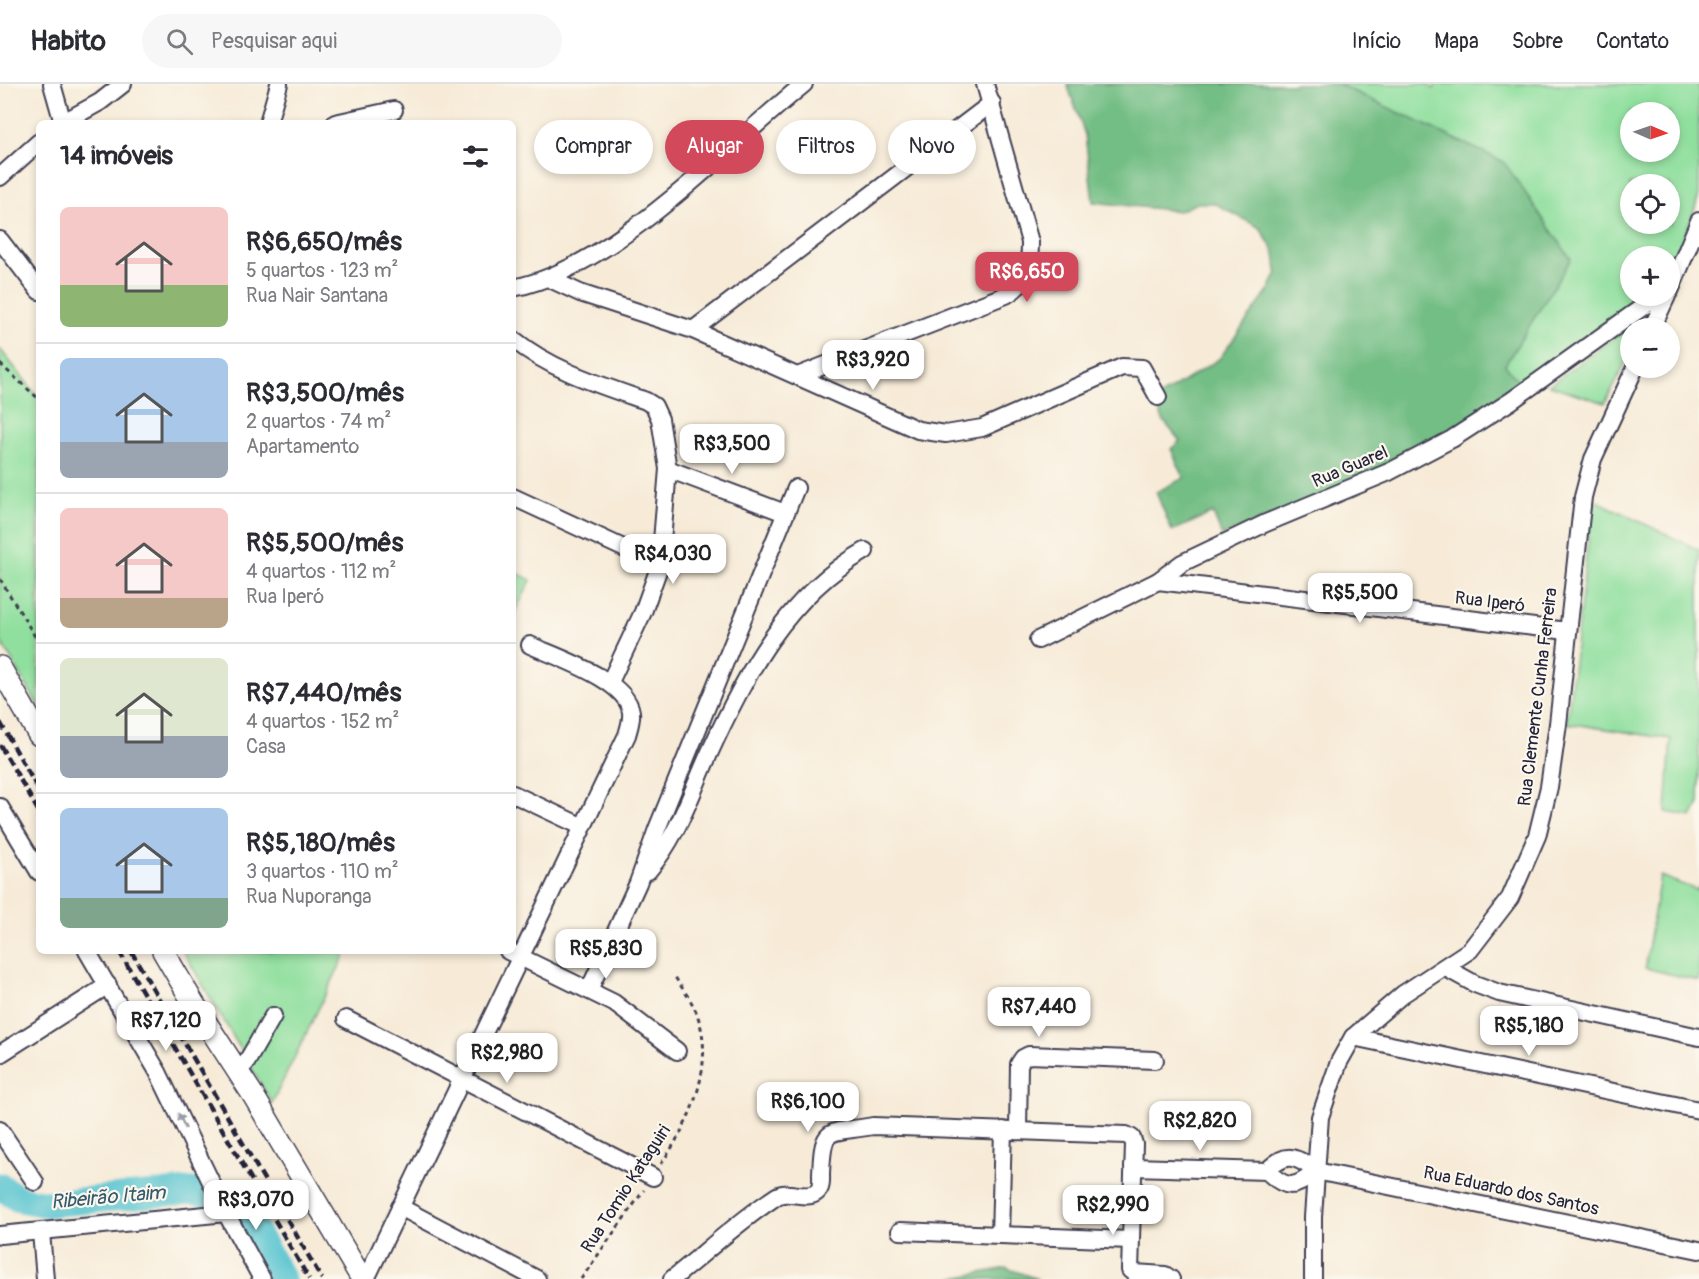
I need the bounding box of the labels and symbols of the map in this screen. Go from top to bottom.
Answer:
north arrow [1620,102,1680,162]
pin: R$6,650 [972,252,1082,303]
pin: R$3,920 [818,340,928,391]
pin: R$3,500 [677,424,787,475]
street label: Rua Guarel [1309,441,1391,493]
pin: R$4,030 [618,534,728,585]
pin: R$5,500 [1305,573,1415,624]
street label: Rua Iperó [1454,586,1527,618]
street label: Rua Clemente Cunha Ferreira [1513,586,1563,808]
pin: R$5,830 [551,929,661,980]
pin: R$7,440 [984,987,1094,1038]
pin: R$7,120 [111,1001,221,1052]
pin: R$5,180 [1474,1006,1584,1057]
pin: R$2,980 [452,1033,562,1084]
pin: R$6,100 [753,1082,863,1133]
pin: R$2,820 [1145,1101,1255,1152]
one-way arrow [177,1113,186,1130]
street label: Rua Tomio Kataguiri [576,1121,676,1257]
street label: Rua Eduardo dos Santos [1421,1161,1601,1221]
water label: Ribeirão Itaim [50,1179,167,1214]
pin: R$3,070 [201,1180,311,1231]
pin: R$2,990 [1058,1185,1168,1236]

